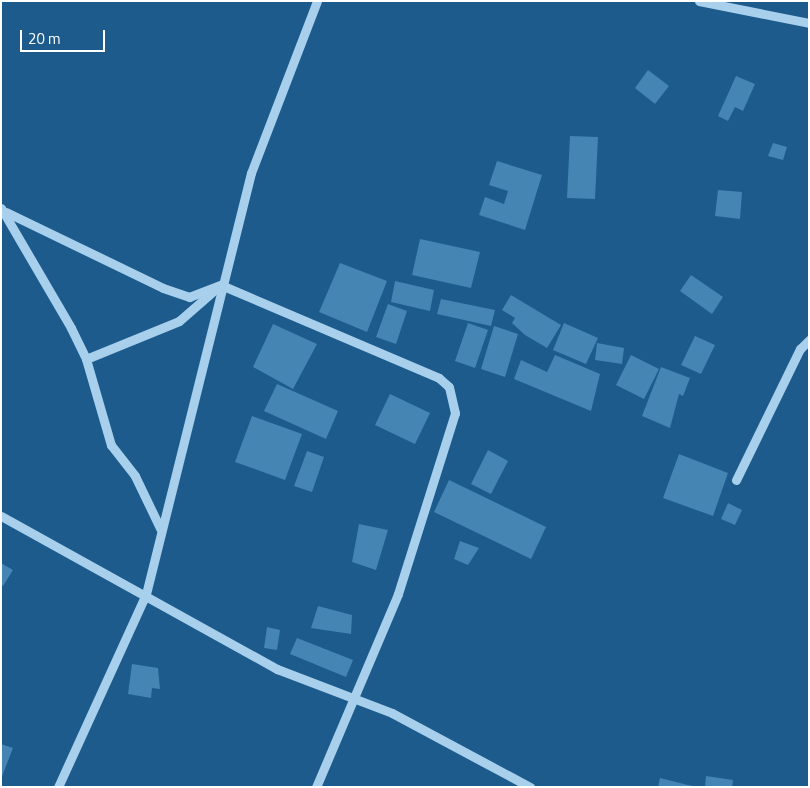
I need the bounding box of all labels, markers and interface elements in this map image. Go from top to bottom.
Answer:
scale bar [22,20,108,52]
text: 20 m [28,27,61,50]

